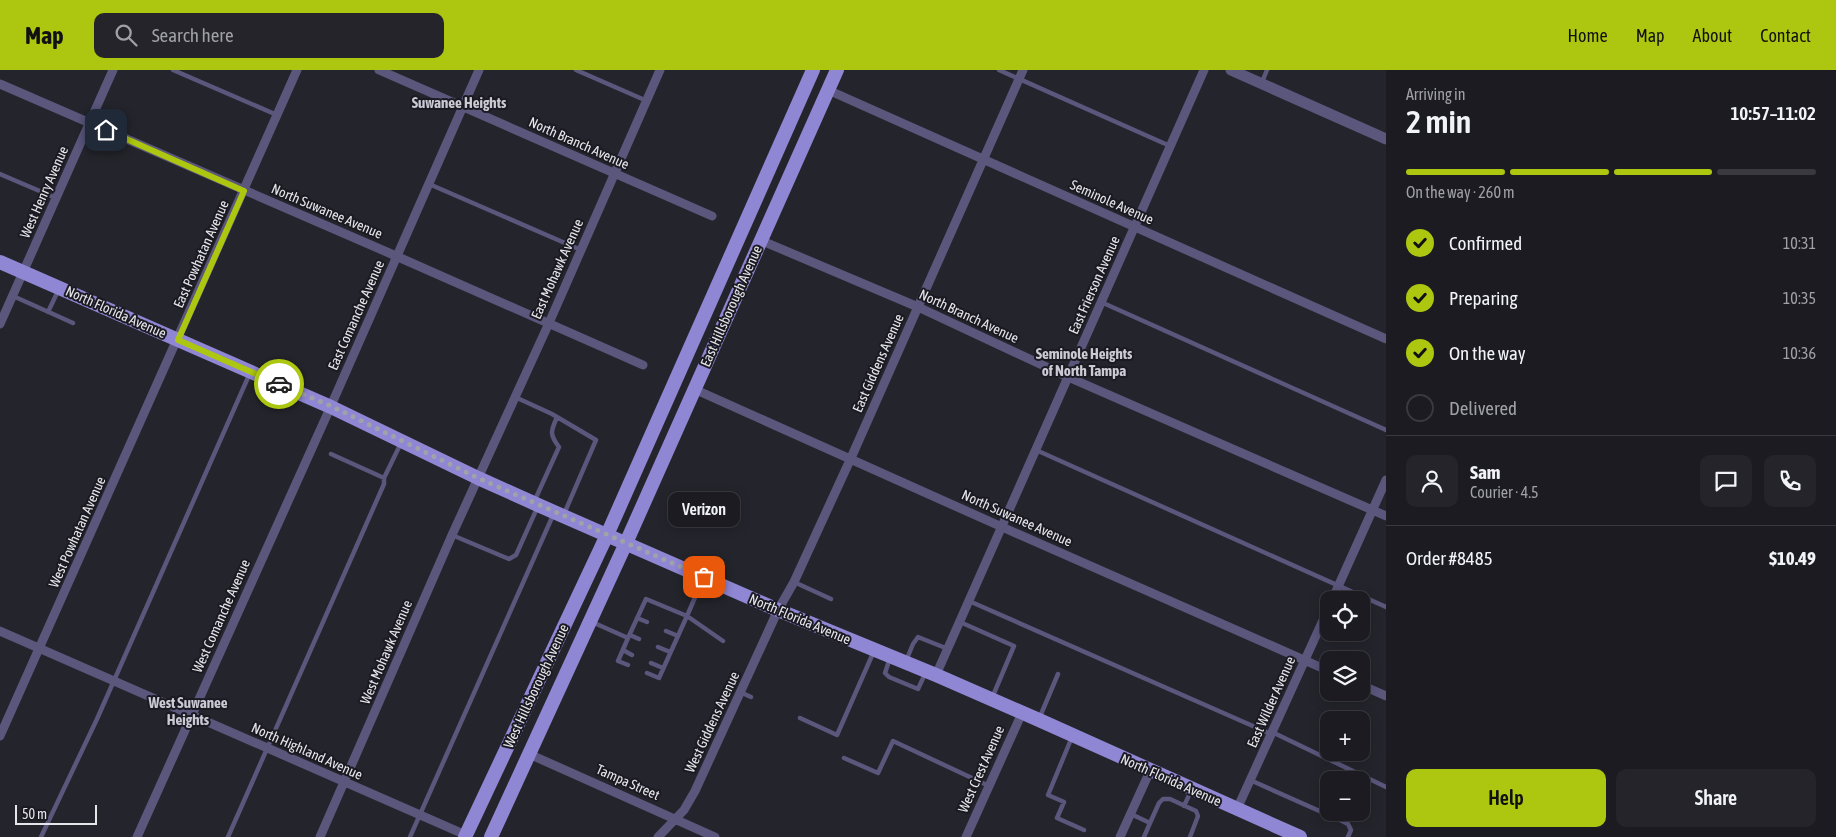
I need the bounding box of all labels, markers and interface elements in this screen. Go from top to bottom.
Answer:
search box [94,13,444,58]
icon: search [112,21,140,49]
text: Map [25,22,64,49]
text: Search here [152,24,234,46]
text: Home [1568,25,1608,46]
text: Map [1636,25,1665,46]
text: About [1693,25,1732,46]
text: Contact [1760,25,1811,46]
text: Arriving in [1406,85,1466,103]
district label: Suwanee Heights [412,94,507,111]
text: 10:57–11:02 [1730,102,1816,124]
text: 2 min [1406,103,1471,140]
pin [85,109,127,151]
street label: North Branch Avenue [526,114,632,172]
icon: home [92,116,120,144]
street label: West Henry Avenue [17,144,71,240]
street label: Seminole Avenue [1068,176,1156,228]
street label: North Suwanee Avenue [269,180,385,242]
text: On the way · 260 m [1406,183,1515,201]
street label: East Powhatan Avenue [170,198,232,310]
street label: East Mohawk Avenue [528,216,586,322]
icon: check [1406,229,1434,257]
text: Confirmed [1449,232,1522,254]
street label: East Frierson Avenue [1065,234,1123,336]
text: 10:31 [1783,234,1816,252]
street label: East Hillsborough Avenue [697,243,765,369]
street label: East Comanche Avenue [325,258,387,372]
street label: North Florida Avenue [63,283,169,341]
icon: check [1406,284,1434,312]
street label: North Branch Avenue [917,286,1021,346]
text: Preparing [1449,287,1518,309]
text: 10:35 [1783,289,1816,307]
street label: East Giddens Avenue [849,311,907,415]
icon: check [1406,339,1434,367]
text: On the way [1449,342,1526,364]
text: 10:36 [1783,344,1816,362]
district label: Seminole Heights of North Tampa [1036,345,1133,379]
courier [254,359,304,409]
icon: car [265,370,293,398]
text: Delivered [1449,397,1517,419]
button: person [1406,455,1458,507]
button: chat [1700,455,1752,507]
button: phone [1764,455,1816,507]
text: Sam [1470,461,1501,483]
street label: West Powhatan Avenue [45,474,109,590]
text: Courier · 4.5 [1470,483,1539,501]
street label: North Suwanee Avenue [959,486,1075,550]
callout: Verizon [668,492,740,527]
text: Verizon [682,500,726,518]
text: Order #8485 [1406,547,1493,569]
text: $10.49 [1769,547,1816,569]
pin [683,556,725,598]
street label: West Comanche Avenue [189,557,253,675]
icon: bag [690,563,718,591]
street label: North Florida Avenue [747,590,853,648]
map controls [1320,591,1370,821]
button: locate [1320,591,1370,641]
street label: West Mohawk Avenue [357,598,415,706]
street label: West Hillsborough Avenue [500,621,572,751]
button: layers [1320,651,1370,701]
street label: East Wilder Avenue [1244,654,1298,750]
street label: West Giddens Avenue [682,669,742,775]
district label: West Suwanee Heights [147,694,228,728]
button: + [1320,711,1370,761]
street label: North Highland Avenue [249,719,365,783]
street label: West Crest Avenue [955,723,1007,815]
street label: North Florida Avenue [1118,751,1224,809]
street label: Tampa Street [594,761,662,803]
button: Help [1406,769,1606,827]
button: Share [1616,769,1816,827]
button: − [1320,771,1370,821]
scale bar [15,802,98,825]
text: 50 m [22,806,47,822]

